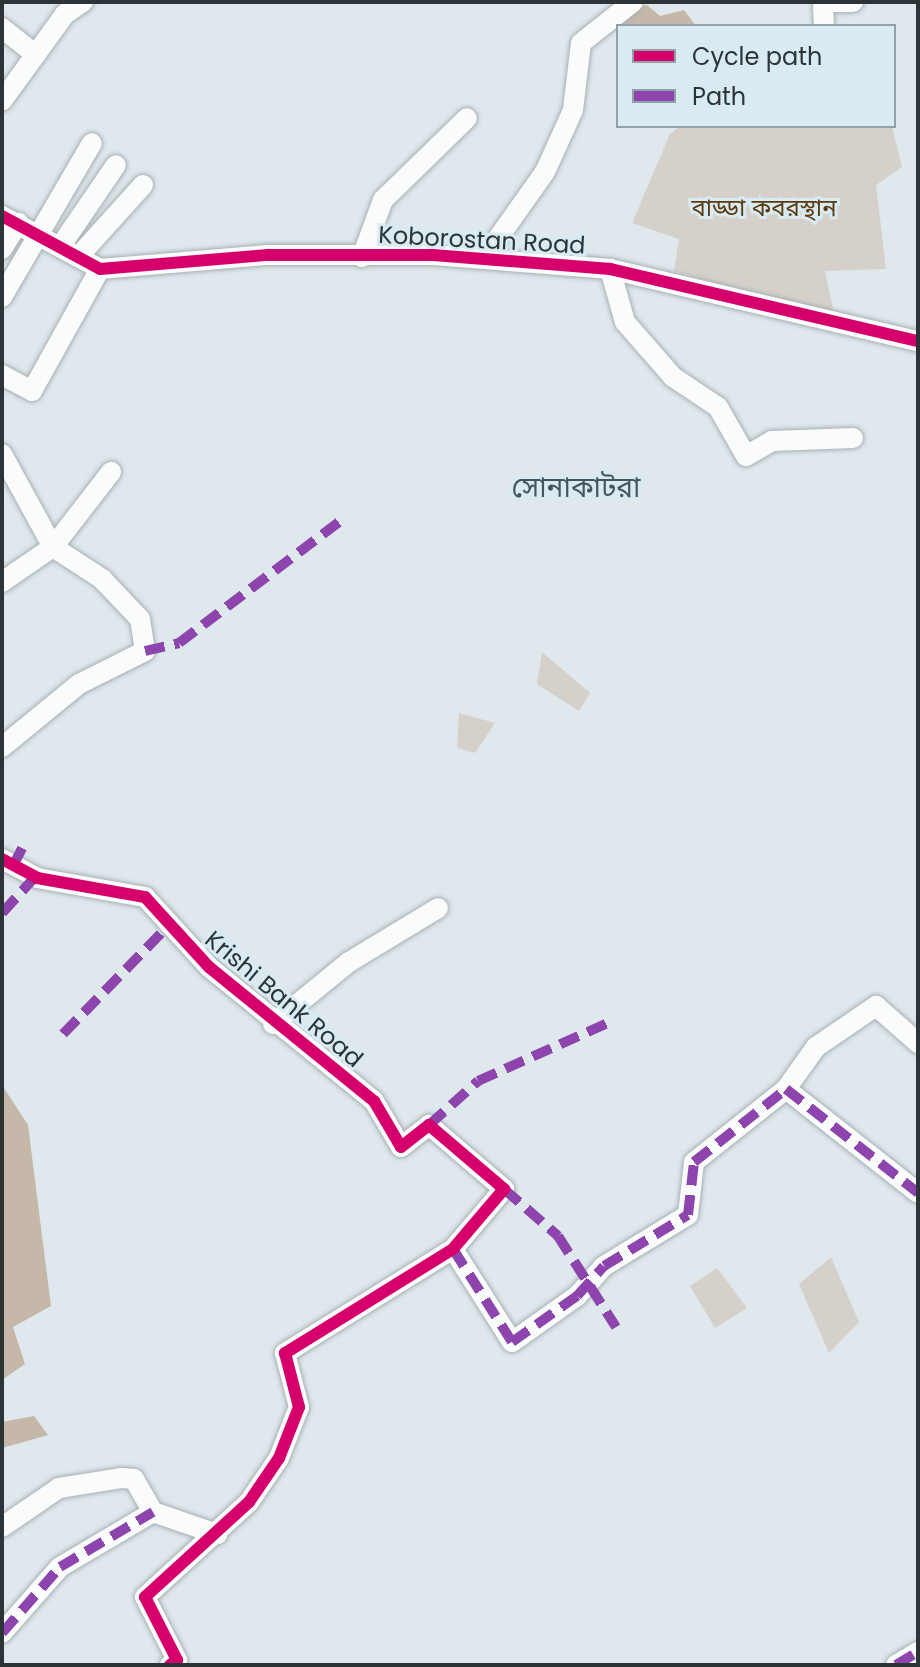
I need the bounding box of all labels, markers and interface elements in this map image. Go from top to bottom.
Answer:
legend [616,24,896,128]
text: Cycle path [692,40,822,73]
text: Path [692,80,746,113]
park label: বাড্ডা কবরস্থান [691,194,837,222]
street label: Koborostan Road [378,220,586,260]
district label: সোনাকাটরা [512,471,640,505]
street label: Krishi Bank Road [199,925,369,1073]

